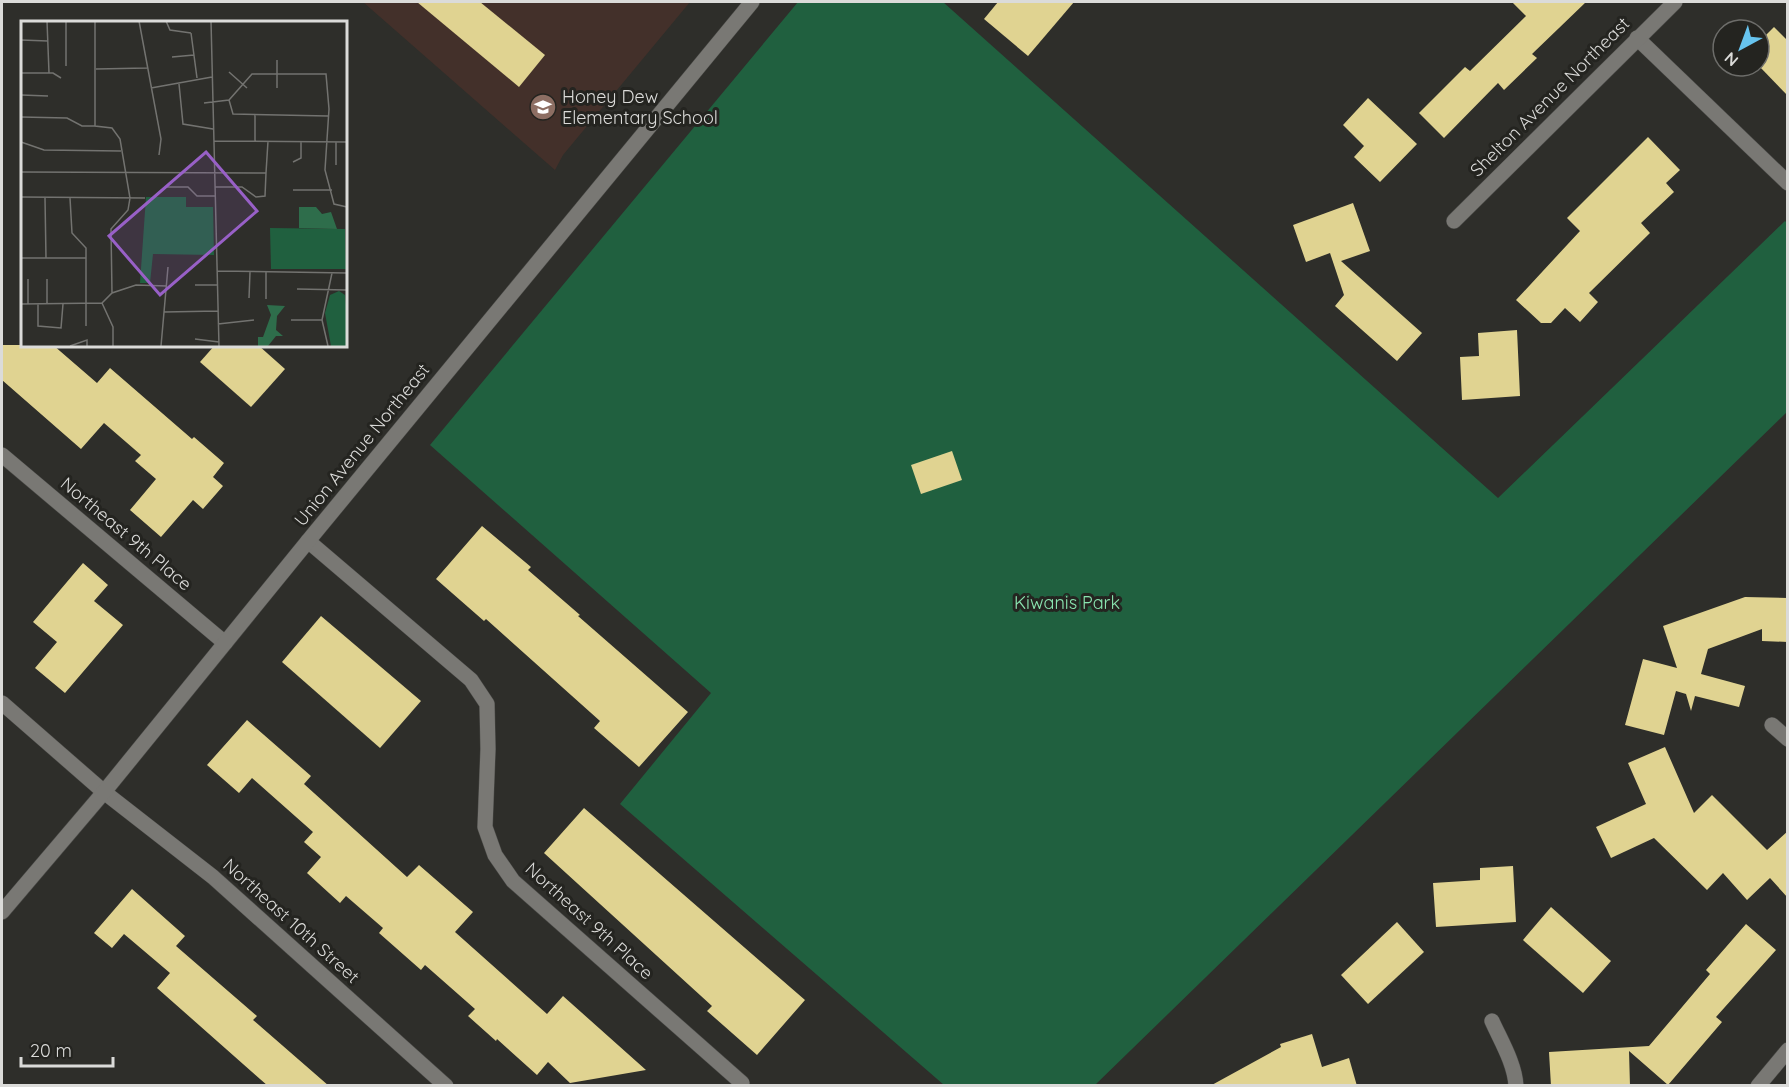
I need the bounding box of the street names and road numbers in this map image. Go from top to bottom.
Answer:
street label: Shelton Avenue Northeast [1465,12,1634,181]
street label: Union Avenue Northeast [289,359,434,531]
street label: Northeast 9th Place [56,472,197,595]
street label: Northeast 10th Street [218,853,364,988]
street label: Northeast 9th Place [521,857,658,984]

